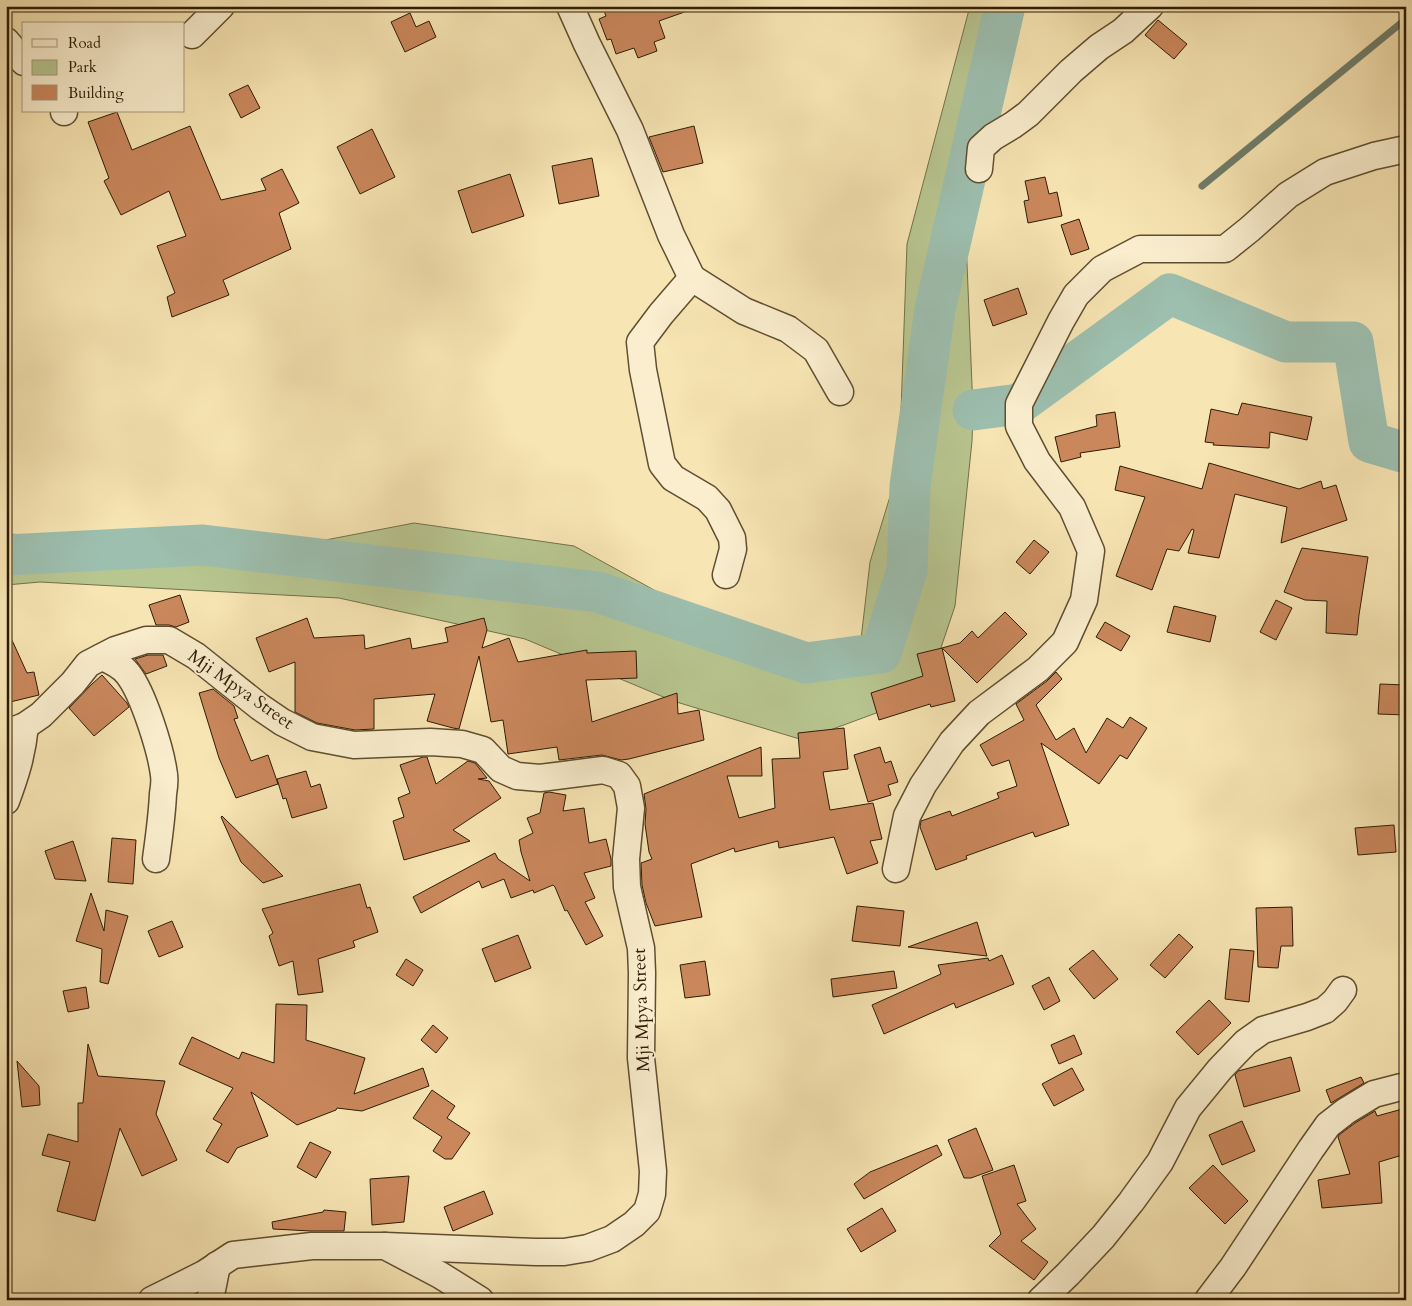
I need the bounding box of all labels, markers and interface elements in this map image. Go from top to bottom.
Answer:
legend [22,22,185,112]
text: Road [68,33,101,53]
text: Park [68,57,97,77]
text: Building [68,83,124,103]
street label: Mji Mpya Street [183,644,299,735]
street label: Mji Mpya Street [627,947,656,1072]

